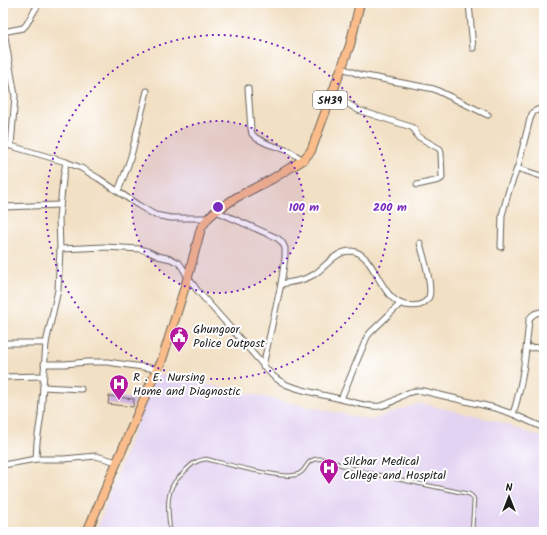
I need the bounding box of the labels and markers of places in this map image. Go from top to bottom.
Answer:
centre of rings [211,200,225,214]
place label: Ghungoor Police Outpost [193,320,265,353]
public building icon: Ghungoor Police Outpost [168,325,190,353]
place label: R . E. Nursing Home and Diagnostic [133,368,241,401]
hospital icon: R . E. Nursing Home and Diagnostic [108,373,130,401]
place label: Silchar Medical College and Hospital [343,452,446,485]
hospital icon: Silchar Medical College and Hospital [318,457,340,485]

